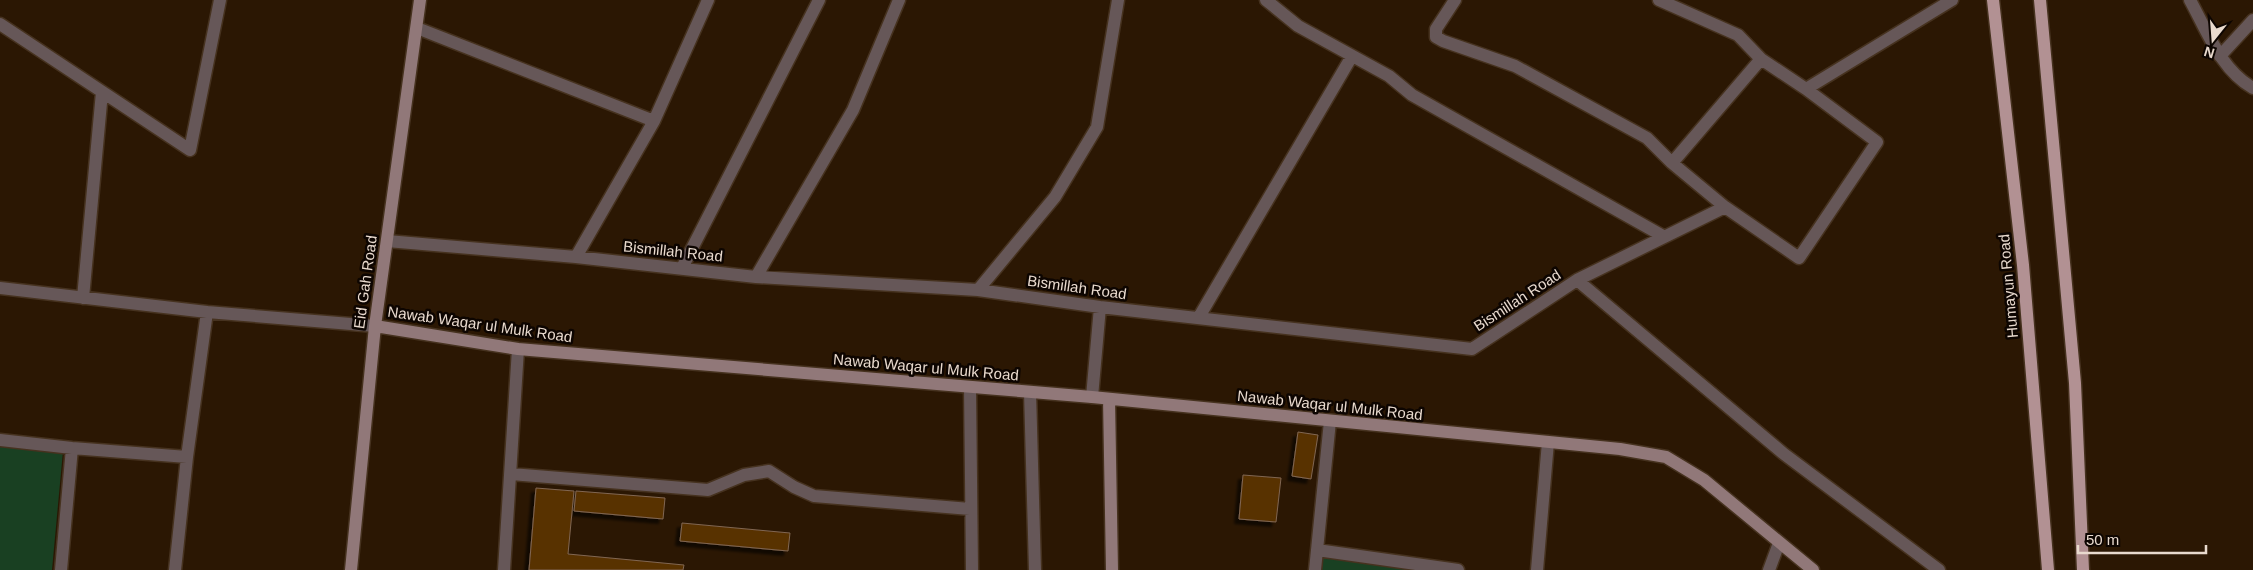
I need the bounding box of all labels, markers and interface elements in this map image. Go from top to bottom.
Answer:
north arrow [2188,15,2238,65]
text: N [2202,43,2216,62]
street label: Humayun Road [1995,233,2021,339]
street label: Eid Gah Road [350,234,380,330]
street label: Bismillah Road [622,237,724,265]
street label: Bismillah Road [1470,266,1564,334]
street label: Bismillah Road [1026,272,1128,302]
street label: Nawab Waqar ul Mulk Road [387,303,573,345]
street label: Nawab Waqar ul Mulk Road [833,350,1019,384]
street label: Nawab Waqar ul Mulk Road [1237,387,1423,423]
scale bar [2078,522,2206,554]
text: 50 m [2086,531,2119,548]

